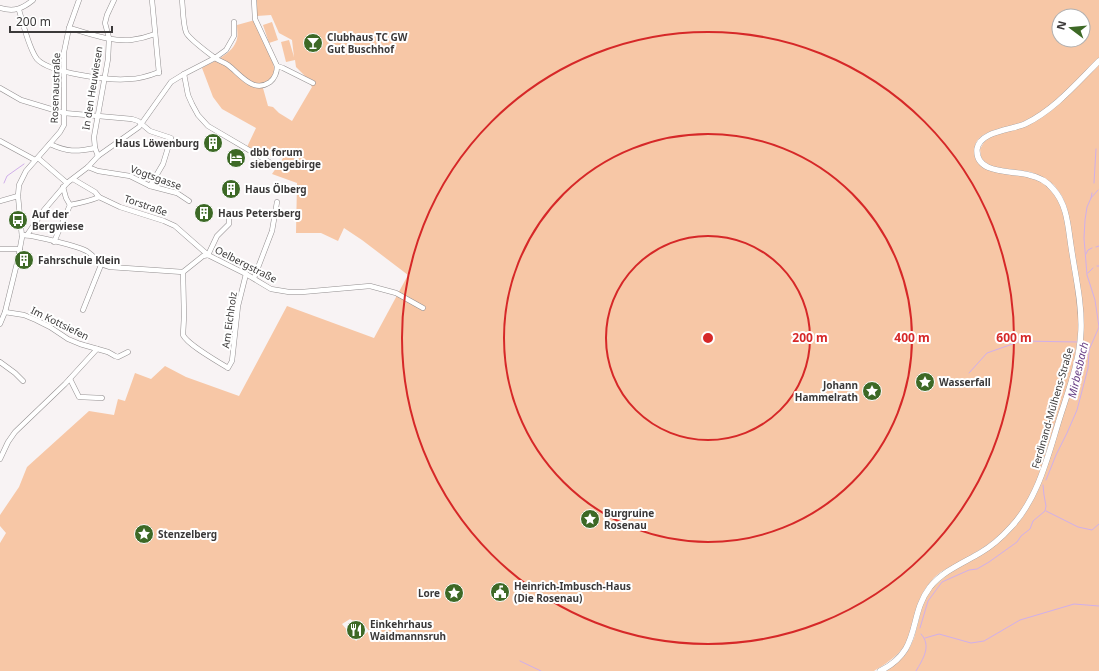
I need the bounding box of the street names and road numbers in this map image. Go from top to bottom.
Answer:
street label: In den Heuwiesen [78,45,106,131]
street label: Rosenaustraße [47,52,63,124]
street label: Vogtsgasse [129,161,184,193]
street label: Torstraße [122,191,170,219]
street label: Oelbergstraße [213,242,280,286]
street label: Am Eichholz [218,291,240,349]
street label: Im Kottsiefen [29,303,91,343]
street label: Ferdinand-Mülhens-Straße [1028,346,1076,470]

